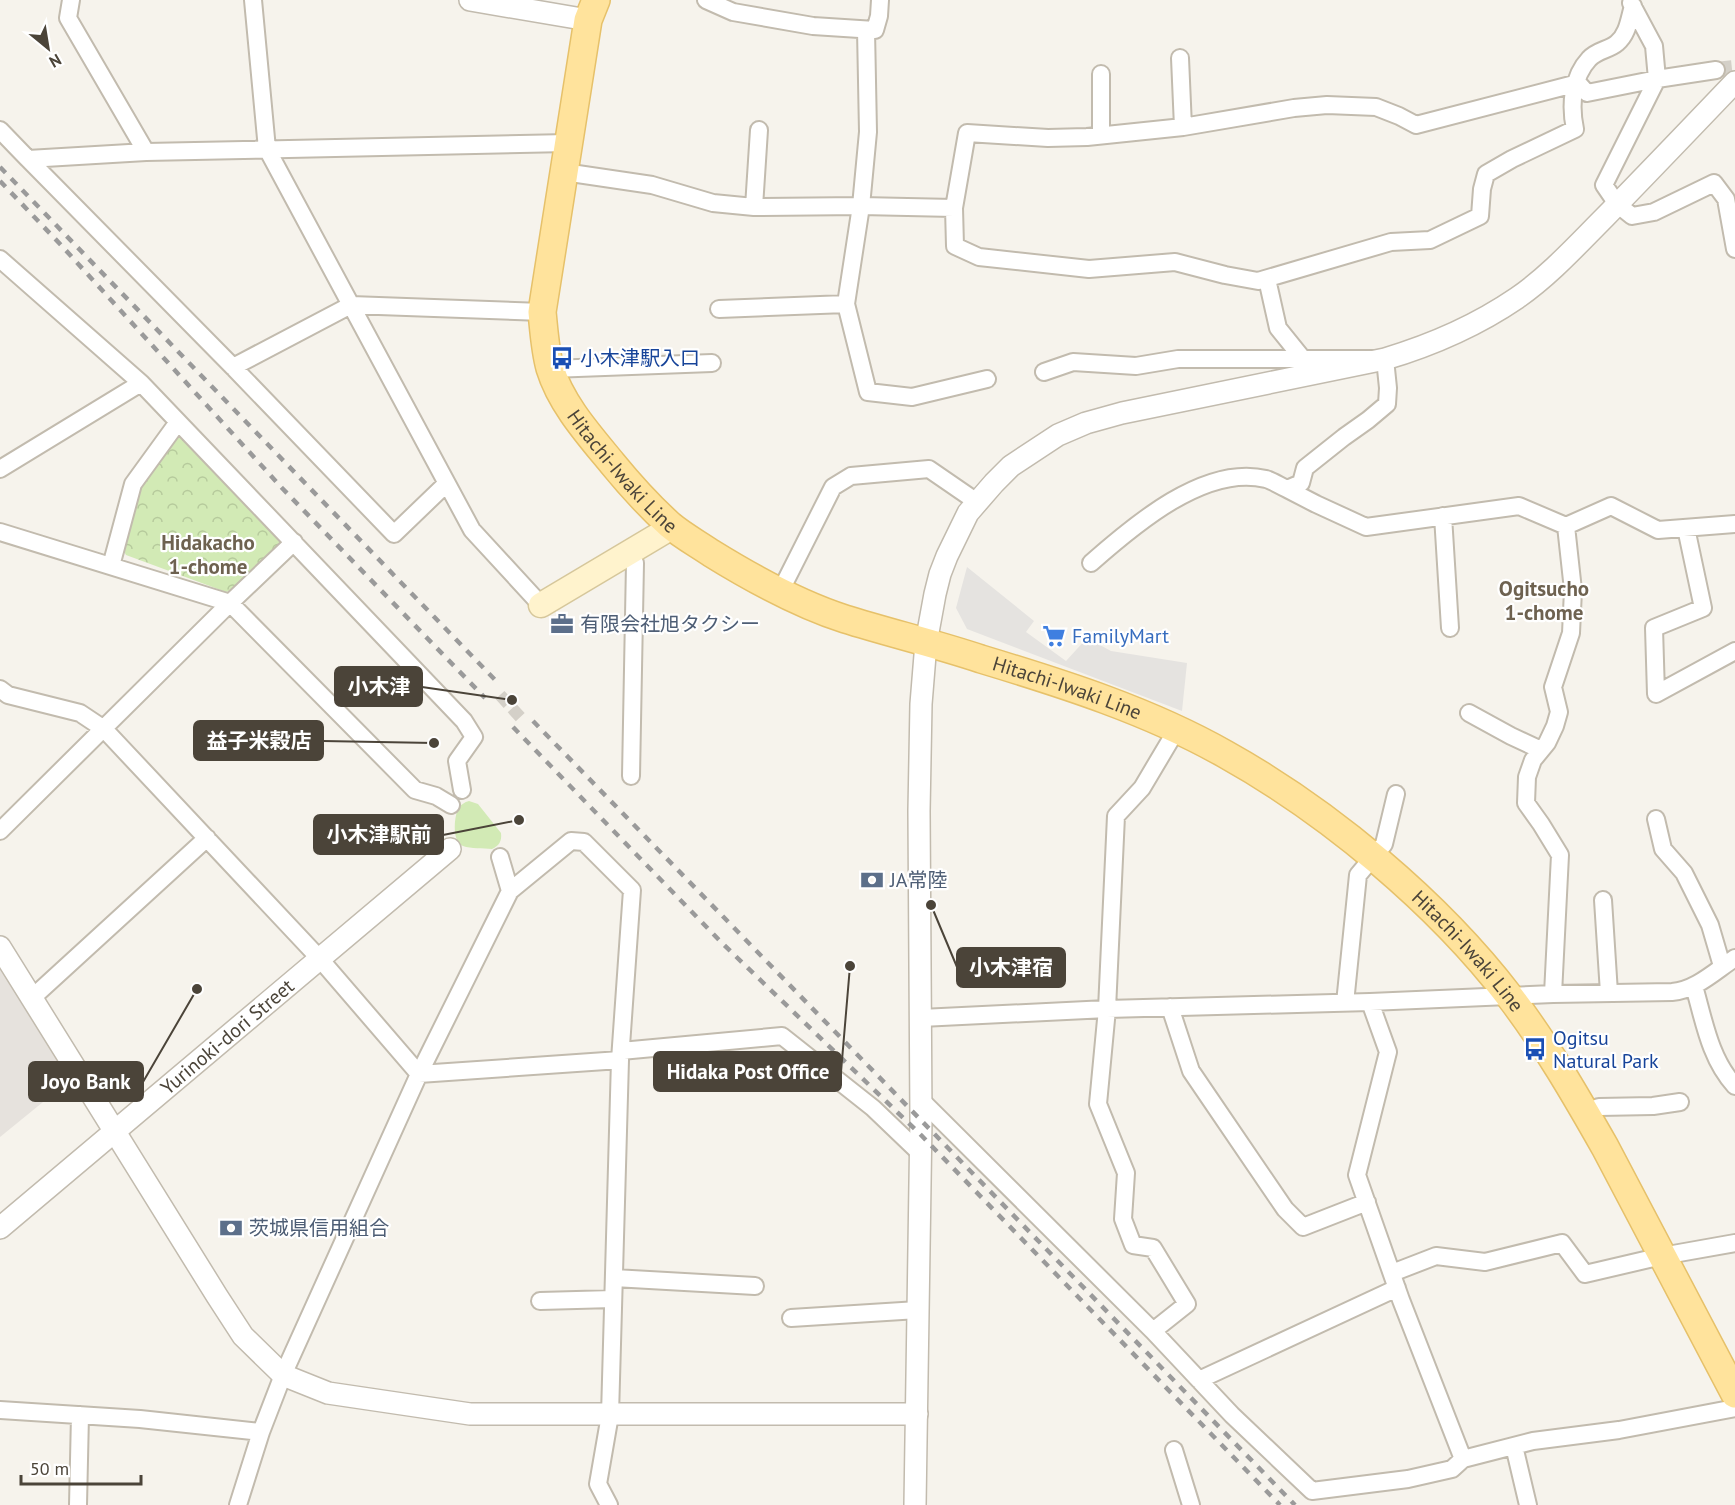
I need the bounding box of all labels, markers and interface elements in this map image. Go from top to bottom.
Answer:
north arrow [18,18,78,78]
text: N [46,50,65,72]
bus stop icon: 小木津駅入口 [549,345,575,371]
place label: 小木津駅入口 [580,345,700,371]
street label: Hitachi-Iwaki Line [561,405,683,539]
district label: Hidakacho 1-chome [161,529,255,580]
district label: Ogitsucho 1-chome [1499,575,1589,626]
office icon: 有限会社旭タクシー [549,611,575,637]
place label: 有限会社旭タクシー [580,611,760,637]
supermarket icon: FamilyMart [1041,623,1067,649]
place label: FamilyMart [1072,623,1169,649]
street label: Hitachi-Iwaki Line [990,650,1146,725]
callout: 小木津 [335,667,422,706]
text: 小木津 [348,673,411,700]
callout: 益子米穀店 [194,721,323,760]
text: 益子米穀店 [207,727,312,754]
callout: 小木津駅前 [314,815,443,854]
text: 小木津駅前 [327,821,432,848]
bank icon: JA常陸 [859,867,885,893]
place label: JA常陸 [889,867,948,893]
street label: Hitachi-Iwaki Line [1406,884,1530,1017]
callout: 小木津宿 [957,948,1065,987]
text: 小木津宿 [969,954,1053,981]
street label: Yurinoki-dori Street [155,973,299,1100]
place label: Ogitsu Natural Park [1553,1025,1659,1074]
bus stop icon: Ogitsu Natural Park [1522,1036,1548,1062]
callout: Hidaka Post Office [654,1052,841,1091]
text: Hidaka Post Office [667,1058,829,1085]
callout: Joyo Bank [29,1062,143,1101]
text: Joyo Bank [40,1068,131,1095]
bank icon: 茨城県信用組合 [218,1215,244,1241]
place label: 茨城県信用組合 [249,1215,389,1241]
scale bar [21,1448,141,1486]
text: 50 m [30,1457,69,1480]

